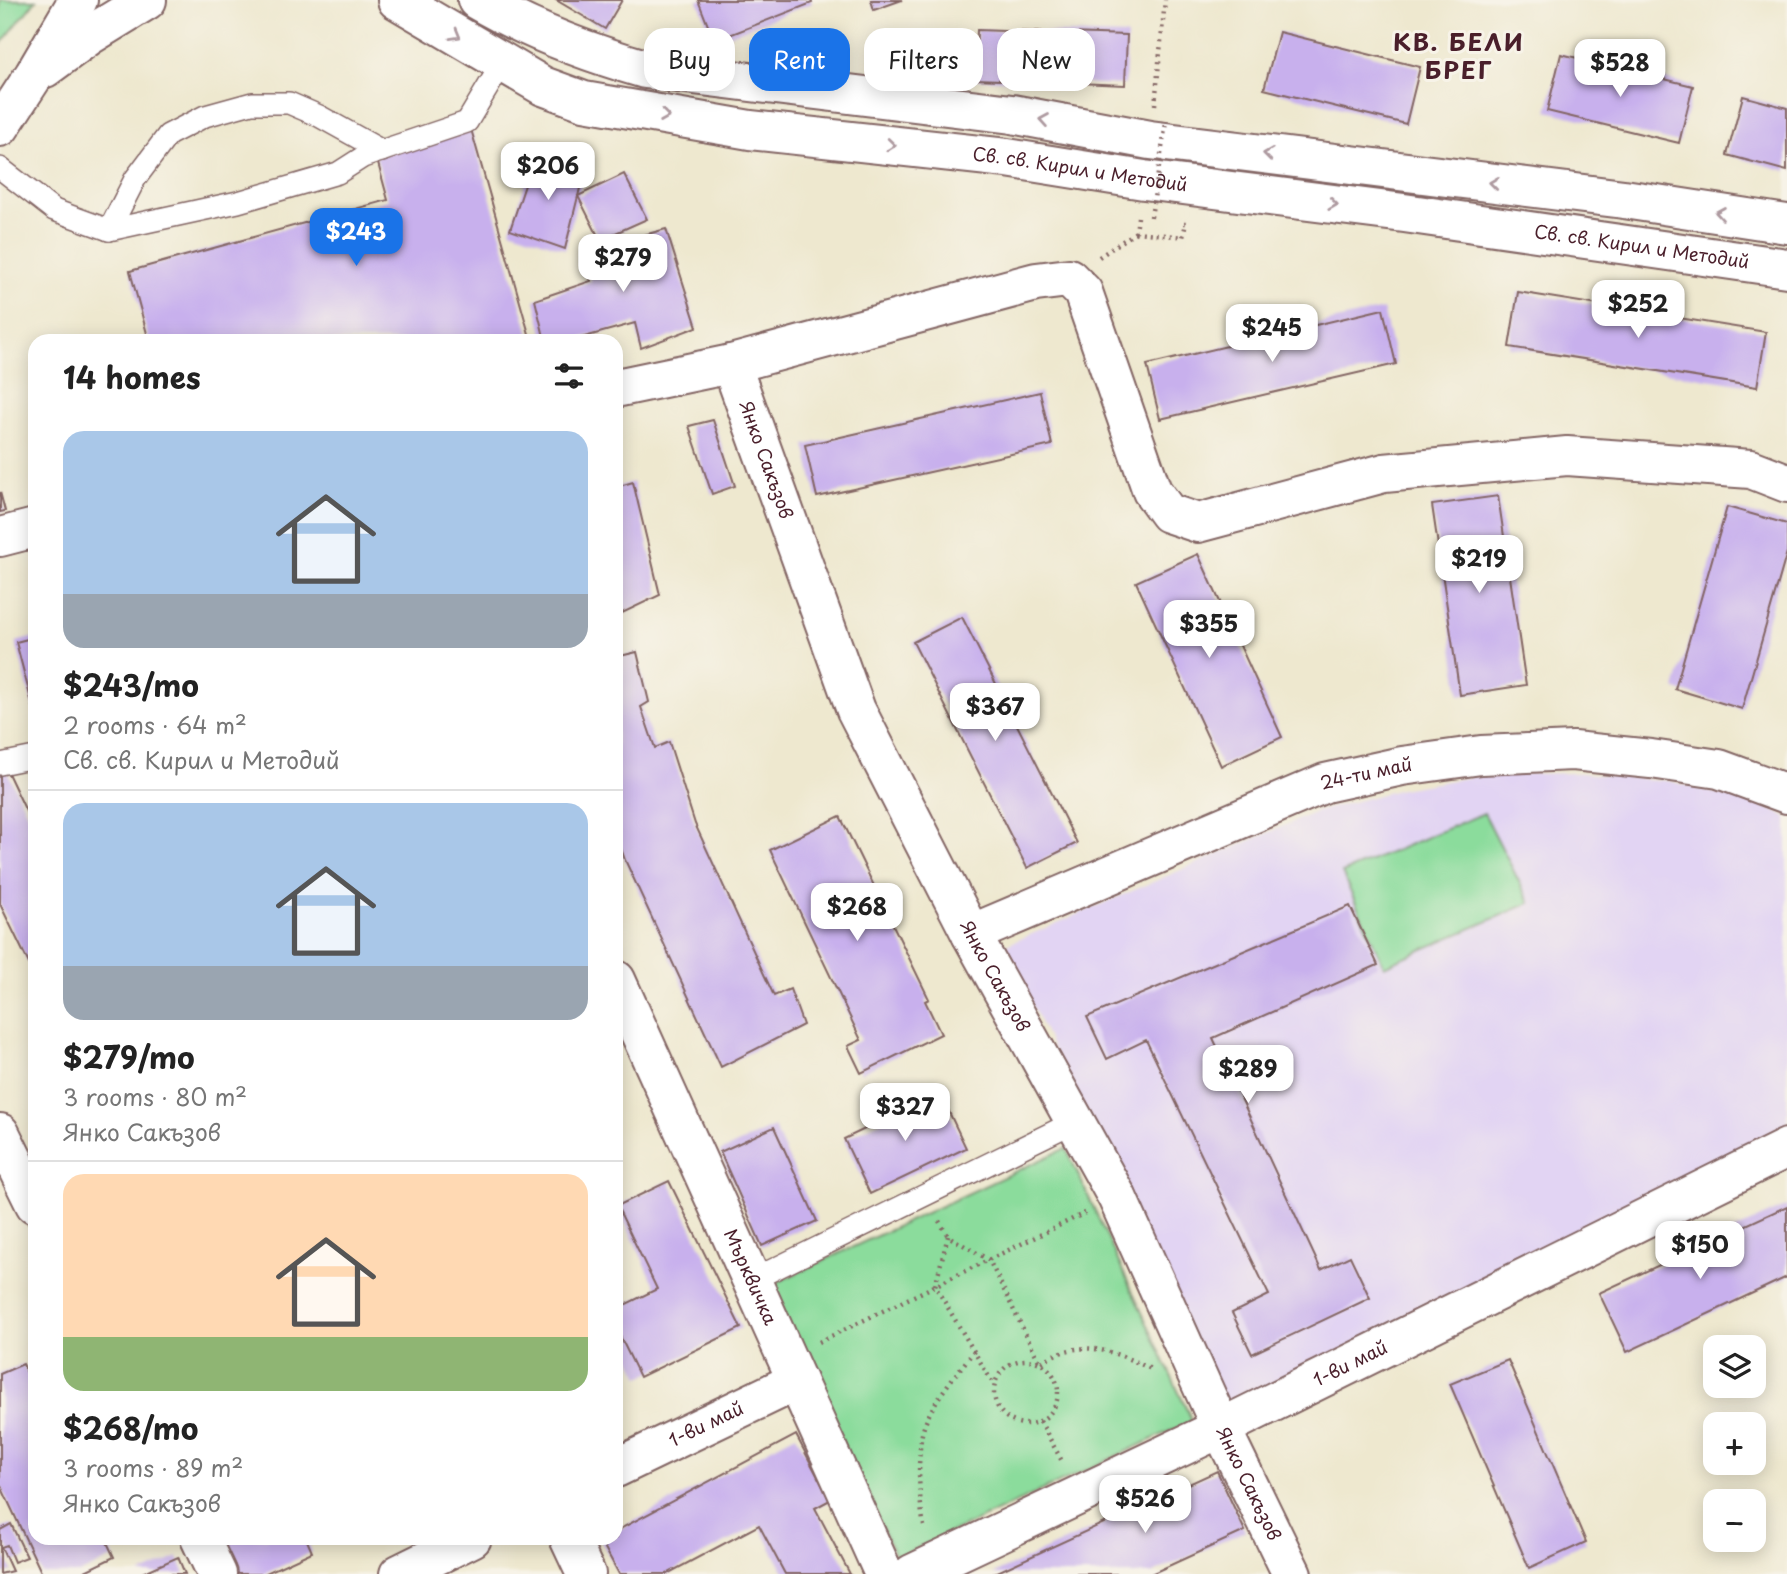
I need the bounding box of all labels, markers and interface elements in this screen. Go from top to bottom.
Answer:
district label: КВ. БЕЛИ БРЕГ [1393,23,1525,87]
one-way arrow [448,27,461,40]
chip: Buy [644,28,735,91]
chip: Rent [749,28,850,91]
chip: Filters [864,28,983,91]
chip: New [997,28,1095,91]
pin: $528 [1579,40,1661,99]
text: $528 [1590,44,1650,79]
one-way arrow [659,109,671,124]
one-way arrow [1038,113,1050,128]
one-way arrow [886,137,897,152]
street label: Св. св. Кирил и Методий [971,139,1189,197]
pin: $206 [507,142,589,202]
text: $206 [517,147,579,182]
one-way arrow [1263,147,1274,162]
one-way arrow [1488,175,1500,190]
one-way arrow [1327,197,1339,212]
one-way arrow [1714,206,1725,221]
pin: $243 [315,208,397,268]
text: $243 [326,213,386,248]
street label: Св. св. Кирил и Методий [1533,217,1751,274]
pin: $279 [582,234,664,294]
text: $279 [594,239,652,274]
pin: $252 [1597,280,1679,340]
text: $252 [1608,285,1668,320]
pin: $245 [1231,304,1313,364]
text: $245 [1242,309,1302,344]
text: 14 homes [63,354,201,399]
icon: filters [550,357,588,395]
street label: Янко Сакъзов [733,397,801,522]
icon: home [263,476,389,602]
pin: $219 [1438,536,1520,595]
text: $219 [1451,540,1507,575]
pin: $355 [1168,600,1250,660]
text: $355 [1180,605,1238,640]
text: $243/mo [63,662,199,707]
pin: $367 [954,684,1036,743]
text: $367 [966,688,1024,723]
text: 2 rooms · 64 m² [63,707,247,742]
text: Св. св. Кирил и Методий [63,742,340,777]
street label: 24-ти май [1318,750,1413,796]
icon: home [263,848,389,974]
pin: $268 [816,884,898,943]
text: $268 [827,888,887,923]
street label: Янко Сакъзов [954,915,1038,1036]
text: $279/mo [63,1034,195,1079]
pin: $289 [1207,1046,1289,1105]
text: $289 [1219,1050,1277,1085]
text: 3 rooms · 80 m² [63,1079,247,1114]
pin: $327 [864,1084,946,1143]
text: $327 [876,1088,934,1123]
text: Янко Сакъзов [63,1114,221,1149]
icon: home [263,1219,389,1345]
pin: $150 [1659,1222,1741,1281]
street label: Мърквичка [718,1224,785,1329]
text: $150 [1671,1226,1729,1261]
street label: 1-ви май [1308,1333,1391,1393]
map controls [1703,1335,1766,1552]
button: layers [1703,1335,1766,1398]
street label: 1-ви май [664,1394,747,1453]
text: $268/mo [63,1405,199,1450]
button: + [1703,1412,1766,1475]
street label: Янко Сакъзов [1210,1422,1289,1545]
text: 3 rooms · 89 m² [63,1450,243,1485]
pin: $526 [1104,1476,1186,1535]
text: $526 [1115,1480,1175,1515]
text: Янко Сакъзов [63,1485,221,1520]
button: − [1703,1489,1766,1552]

